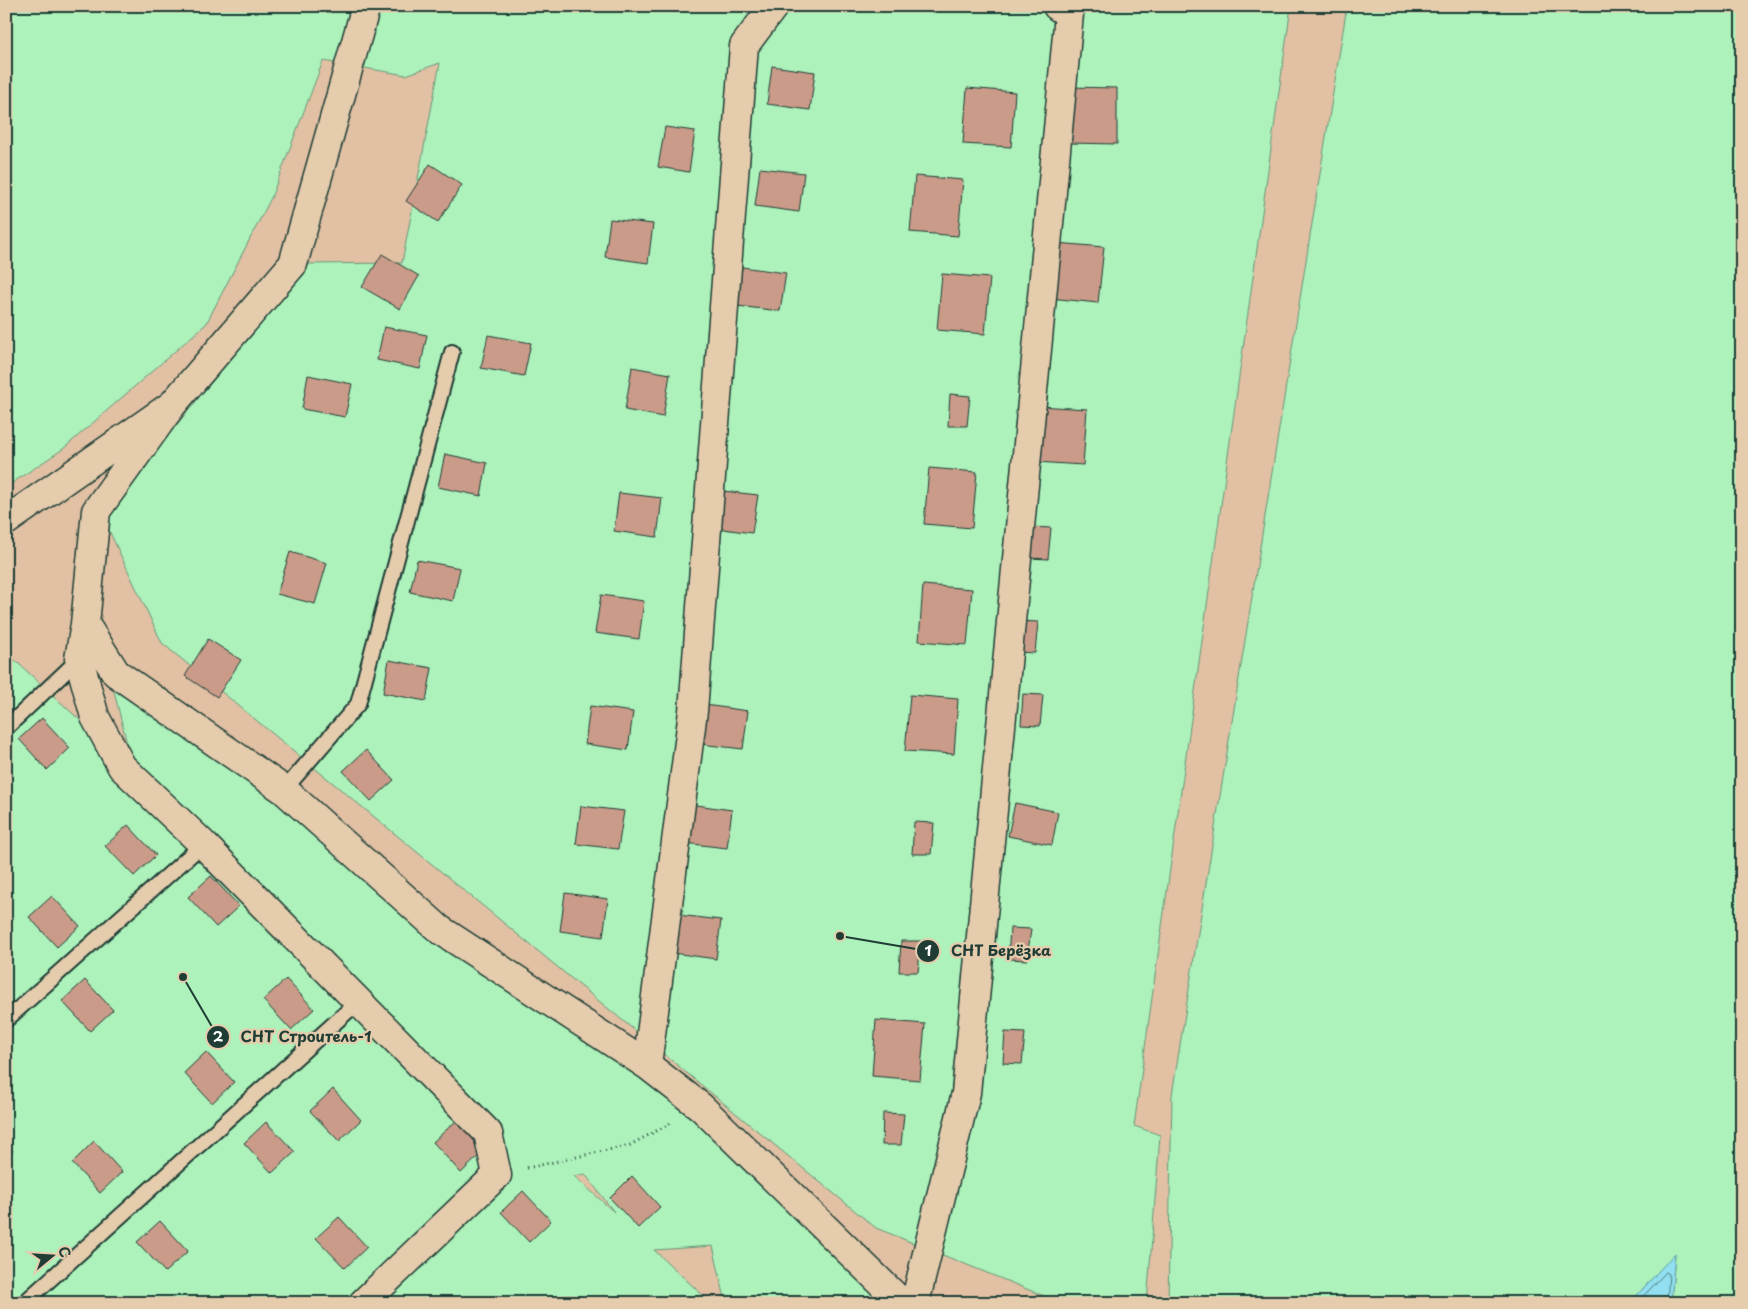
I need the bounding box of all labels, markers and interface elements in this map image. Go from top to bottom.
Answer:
callout: СНТ Берёзка [915,936,1062,966]
text: 1 [924,938,932,961]
text: СНТ Берёзка [951,938,1051,961]
callout: СНТ Строитель-1 [206,1022,382,1052]
text: 2 [213,1024,224,1047]
text: СНТ Строитель-1 [241,1024,371,1047]
north arrow [28,1232,78,1282]
text: С [53,1244,76,1260]

